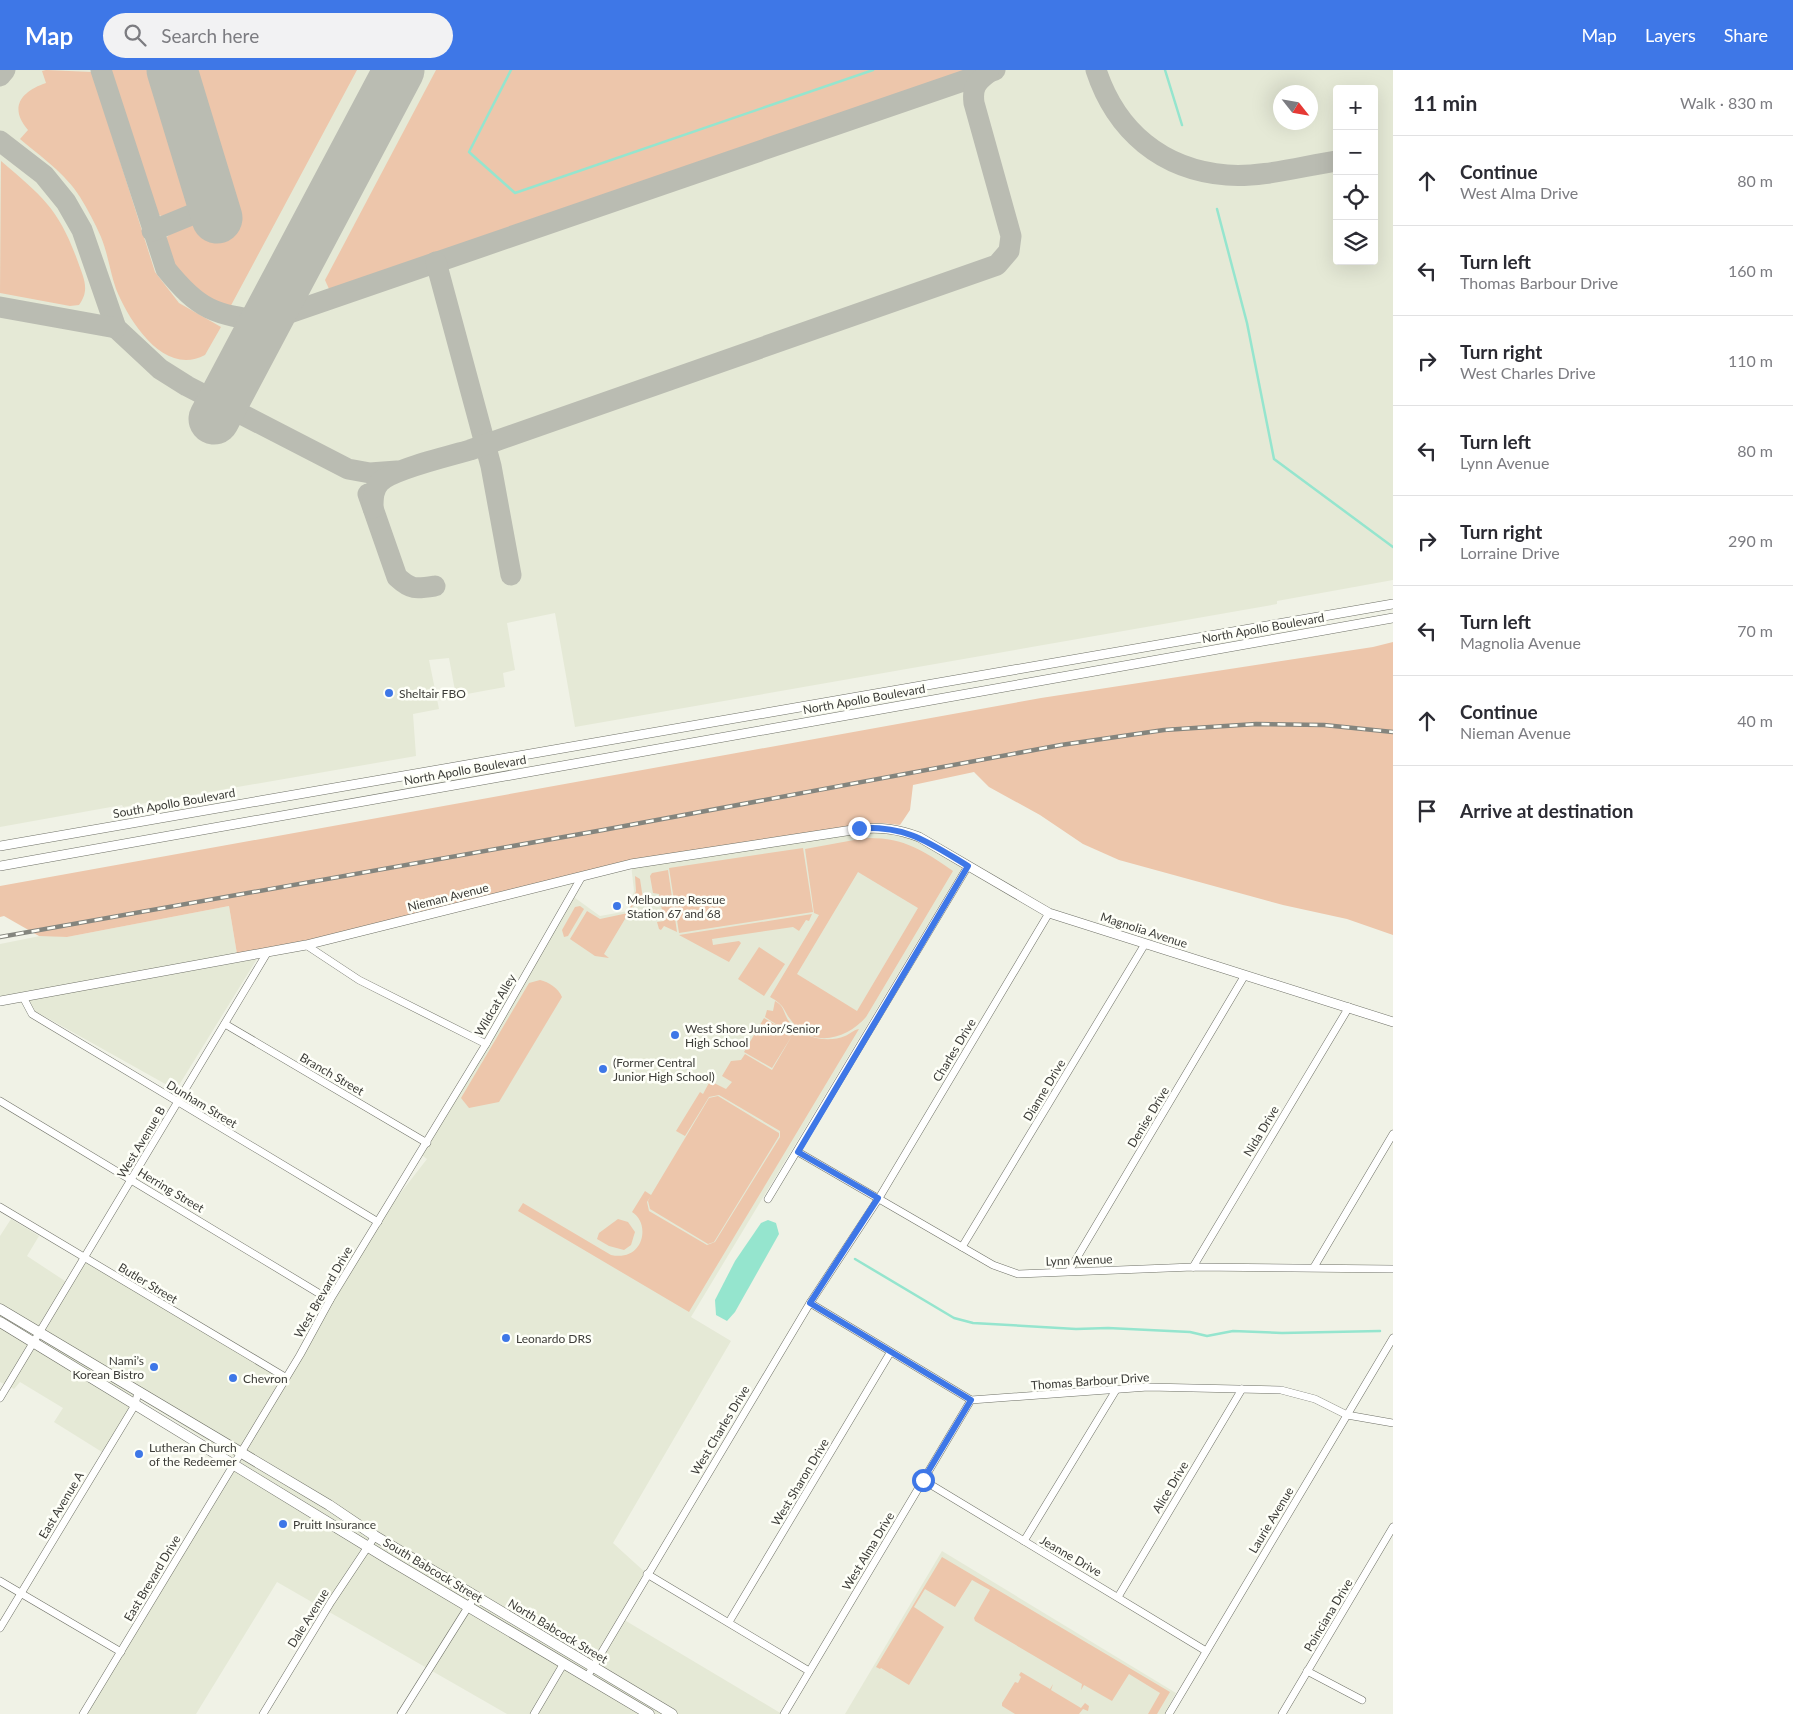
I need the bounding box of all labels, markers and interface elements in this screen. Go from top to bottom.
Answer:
search box [103,13,453,58]
text: Map [25,21,73,50]
icon: search [121,21,149,49]
text: Search here [161,24,259,47]
text: Map [1581,24,1617,46]
text: Layers [1645,24,1696,46]
text: Share [1724,24,1768,46]
north arrow [1273,85,1318,130]
map controls [1333,85,1378,265]
button: + [1333,85,1378,130]
text: 11 min [1413,90,1477,115]
text: Walk · 830 m [1680,93,1773,112]
button: − [1333,130,1378,175]
text: Continue [1460,160,1538,183]
icon: ahead [1413,167,1441,195]
text: 80 m [1737,171,1773,190]
button: locate [1333,175,1378,220]
text: West Alma Drive [1460,183,1578,202]
button: layers [1333,220,1378,265]
text: Turn left [1460,250,1531,273]
icon: left [1413,257,1441,285]
text: 160 m [1728,261,1773,280]
text: Thomas Barbour Drive [1460,273,1618,292]
text: Turn right [1460,340,1542,363]
icon: right [1413,347,1441,375]
text: 110 m [1728,351,1773,370]
text: West Charles Drive [1460,363,1596,382]
text: Turn left [1460,430,1531,453]
icon: left [1413,437,1441,465]
text: 80 m [1737,441,1773,460]
text: Lynn Avenue [1460,453,1549,472]
text: Turn right [1460,520,1542,543]
icon: right [1413,527,1441,555]
text: 290 m [1728,531,1773,550]
text: Lorraine Drive [1460,543,1560,562]
street label: North Apollo Boulevard [1201,610,1325,646]
text: Turn left [1460,610,1531,633]
icon: left [1413,617,1441,645]
text: 70 m [1737,621,1773,640]
text: Magnolia Avenue [1460,633,1581,652]
street label: North Apollo Boulevard [802,681,926,717]
place label: Sheltair FBO [399,686,466,701]
marker: Sheltair FBO [383,687,395,699]
text: Continue [1460,700,1538,723]
icon: ahead [1413,707,1441,735]
text: 40 m [1737,711,1773,730]
text: Nieman Avenue [1460,723,1571,742]
street label: North Apollo Boulevard [403,752,527,788]
street label: South Apollo Boulevard [112,785,236,821]
icon: arrive [1413,797,1441,825]
text: Arrive at destination [1460,799,1633,822]
route end [848,817,871,840]
street label: Nieman Avenue [406,880,490,914]
place label: Melbourne Rescue Station 67 and 68 [627,892,725,921]
marker: Melbourne Rescue Station 67 and 68 [611,900,623,912]
street label: Magnolia Avenue [1099,909,1189,951]
street label: Wildcat Alley [471,970,519,1039]
street label: Charles Drive [929,1016,979,1084]
place label: West Shore Junior/Senior High School [685,1021,820,1050]
marker: West Shore Junior/Senior High School [669,1029,681,1041]
street label: Branch Street [297,1050,367,1099]
place label: (Former Central Junior High School) [613,1055,715,1084]
street label: Dianne Drive [1020,1056,1068,1124]
marker: (Former Central Junior High School) [597,1063,609,1075]
street label: Dunham Street [164,1077,241,1131]
street label: Denise Drive [1124,1084,1172,1150]
street label: West Avenue B [114,1103,168,1180]
street label: Nida Drive [1240,1103,1282,1159]
street label: Herring Street [135,1164,207,1216]
street label: West Brevard Drive [291,1244,355,1340]
street label: Lynn Avenue [1045,1251,1113,1269]
street label: Butler Street [116,1259,181,1307]
place label: Leonardo DRS [516,1331,591,1346]
marker: Leonardo DRS [500,1332,512,1344]
place label: Nami’s Korean Bistro [73,1353,144,1382]
marker: Nami’s Korean Bistro [148,1361,160,1373]
street label: Thomas Barbour Drive [1030,1369,1150,1393]
place label: Chevron [243,1371,288,1386]
marker: Chevron [227,1372,239,1384]
street label: West Charles Drive [687,1383,753,1477]
street label: West Sharon Drive [768,1436,832,1528]
place label: Lutheran Church of the Redeemer [149,1440,237,1469]
marker: Lutheran Church of the Redeemer [133,1448,145,1460]
street label: Alice Drive [1149,1459,1191,1515]
street label: East Avenue A [35,1468,87,1541]
route start [912,1469,935,1492]
street label: Laurie Avenue [1245,1484,1297,1556]
street label: West Alma Drive [839,1509,897,1593]
place label: Pruitt Insurance [293,1517,376,1532]
marker: Pruitt Insurance [277,1518,289,1530]
street label: East Brevard Drive [120,1532,184,1624]
street label: Jeanne Drive [1038,1532,1104,1580]
street label: South Babcock Street [381,1534,486,1606]
street label: Poinciana Drive [1300,1576,1356,1654]
street label: Dale Avenue [284,1586,332,1650]
street label: North Babcock Street [505,1595,611,1667]

